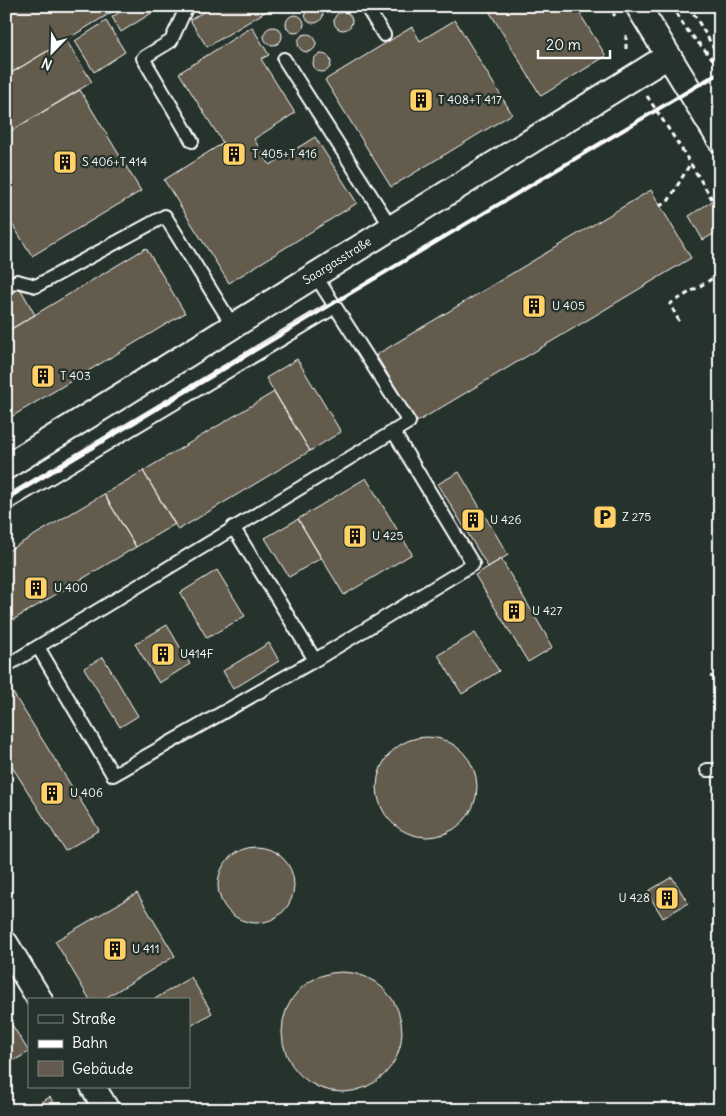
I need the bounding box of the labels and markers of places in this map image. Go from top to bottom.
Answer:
building icon: T 408+T 417 [408,87,434,113]
place label: T 408+T 417 [438,92,502,107]
building icon: T 405+T 416 [221,141,247,167]
place label: T 405+T 416 [252,146,317,161]
building icon: S 406+T 414 [52,149,78,175]
place label: S 406+T 414 [82,154,147,169]
building icon: U 405 [521,293,547,319]
place label: U 405 [552,298,585,313]
building icon: T 403 [30,363,56,389]
place label: T 403 [60,368,91,383]
parking icon: Z 275 [592,504,618,530]
building icon: U 426 [460,507,486,533]
place label: Z 275 [622,509,651,524]
place label: U 426 [490,512,522,527]
building icon: U 425 [342,523,368,549]
place label: U 425 [372,528,404,543]
building icon: U 400 [23,575,49,601]
place label: U 400 [54,580,88,595]
building icon: U 427 [501,598,527,624]
place label: U 427 [532,603,563,618]
building icon: U414F [150,641,176,667]
place label: U414F [180,646,214,661]
building icon: U 406 [39,780,65,806]
place label: U 406 [70,785,103,800]
building icon: U 428 [654,885,680,911]
place label: U 428 [619,890,650,905]
building icon: U 411 [102,936,128,962]
place label: U 411 [132,941,159,956]

